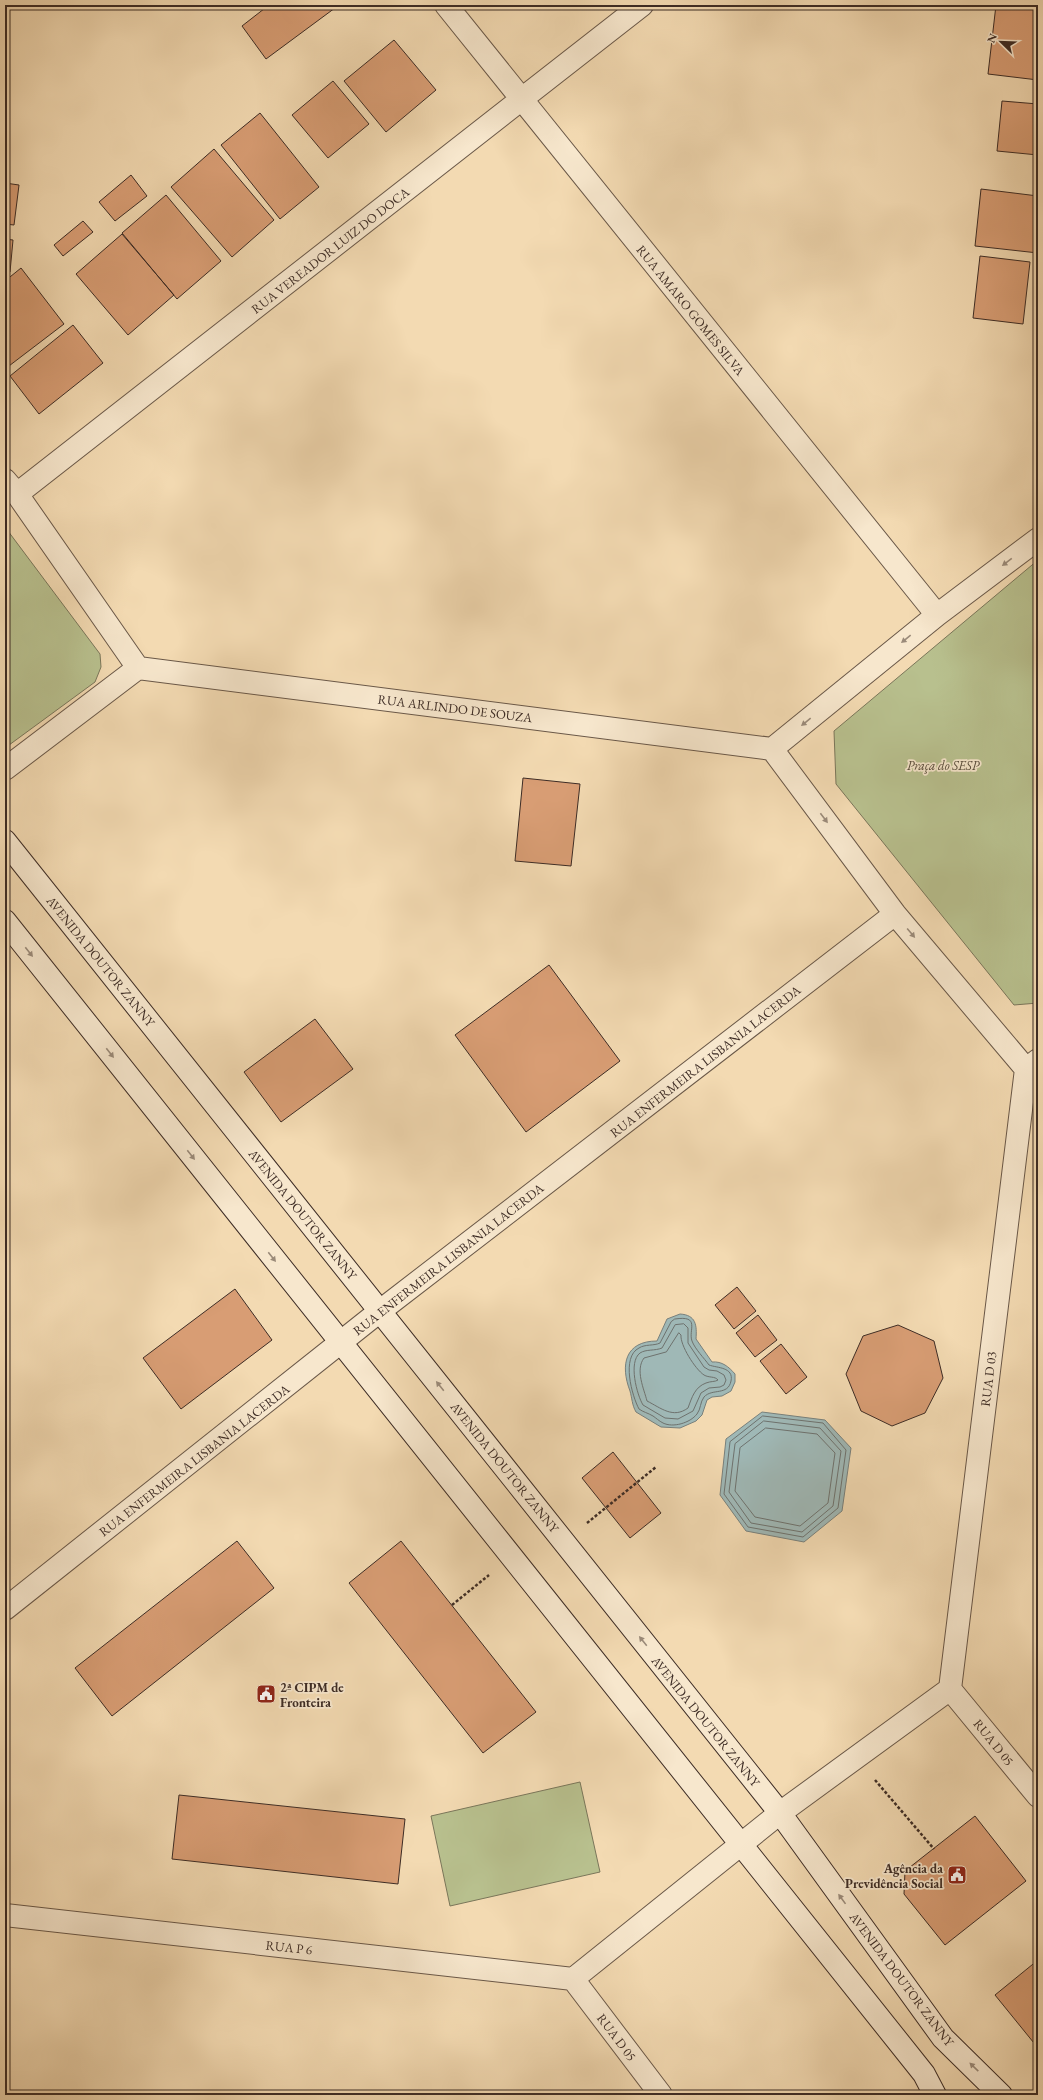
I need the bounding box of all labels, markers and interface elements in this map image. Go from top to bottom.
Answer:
north arrow [981,22,1021,62]
text: N [984,31,1000,45]
street label: RUA VEREADOR LUIZ DO DOCA [248,183,414,317]
street label: RUA AMARO GOMES SILVA [633,242,749,380]
one-way arrow [1001,558,1012,566]
one-way arrow [901,635,912,644]
street label: RUA ARLINDO DE SOUZA [377,691,534,727]
one-way arrow [800,717,811,726]
park label: Praça do SESP [907,757,981,774]
one-way arrow [819,813,828,824]
street label: AVENIDA DOUTOR ZANNY [42,892,160,1031]
one-way arrow [907,927,916,938]
one-way arrow [25,946,34,957]
street label: RUA ENFERMEIRA LISBANIA LACERDA [606,981,805,1141]
one-way arrow [106,1048,114,1059]
street label: AVENIDA DOUTOR ZANNY [244,1145,362,1284]
one-way arrow [187,1150,195,1161]
street label: RUA ENFERMEIRA LISBANIA LACERDA [349,1179,548,1339]
one-way arrow [267,1251,276,1262]
street label: RUA D 03 [977,1351,1000,1408]
street label: RUA ENFERMEIRA LISBANIA LACERDA [95,1380,294,1540]
one-way arrow [436,1381,444,1392]
street label: AVENIDA DOUTOR ZANNY [446,1398,564,1537]
one-way arrow [639,1636,647,1647]
street label: AVENIDA DOUTOR ZANNY [647,1652,765,1791]
place label: 2ª CIPM de Fronteira [280,1679,344,1711]
public building icon: 2ª CIPM de Fronteira [255,1683,277,1705]
street label: RUA D 05 [970,1715,1018,1769]
place label: Agência da Previdência Social [845,1860,943,1892]
public building icon: Agência da Previdência Social [946,1864,968,1886]
one-way arrow [838,1894,846,1904]
street label: AVENIDA DOUTOR ZANNY [845,1908,958,2051]
street label: RUA P 6 [265,1937,313,1958]
street label: RUA D 05 [593,2010,640,2065]
one-way arrow [969,2063,978,2072]

